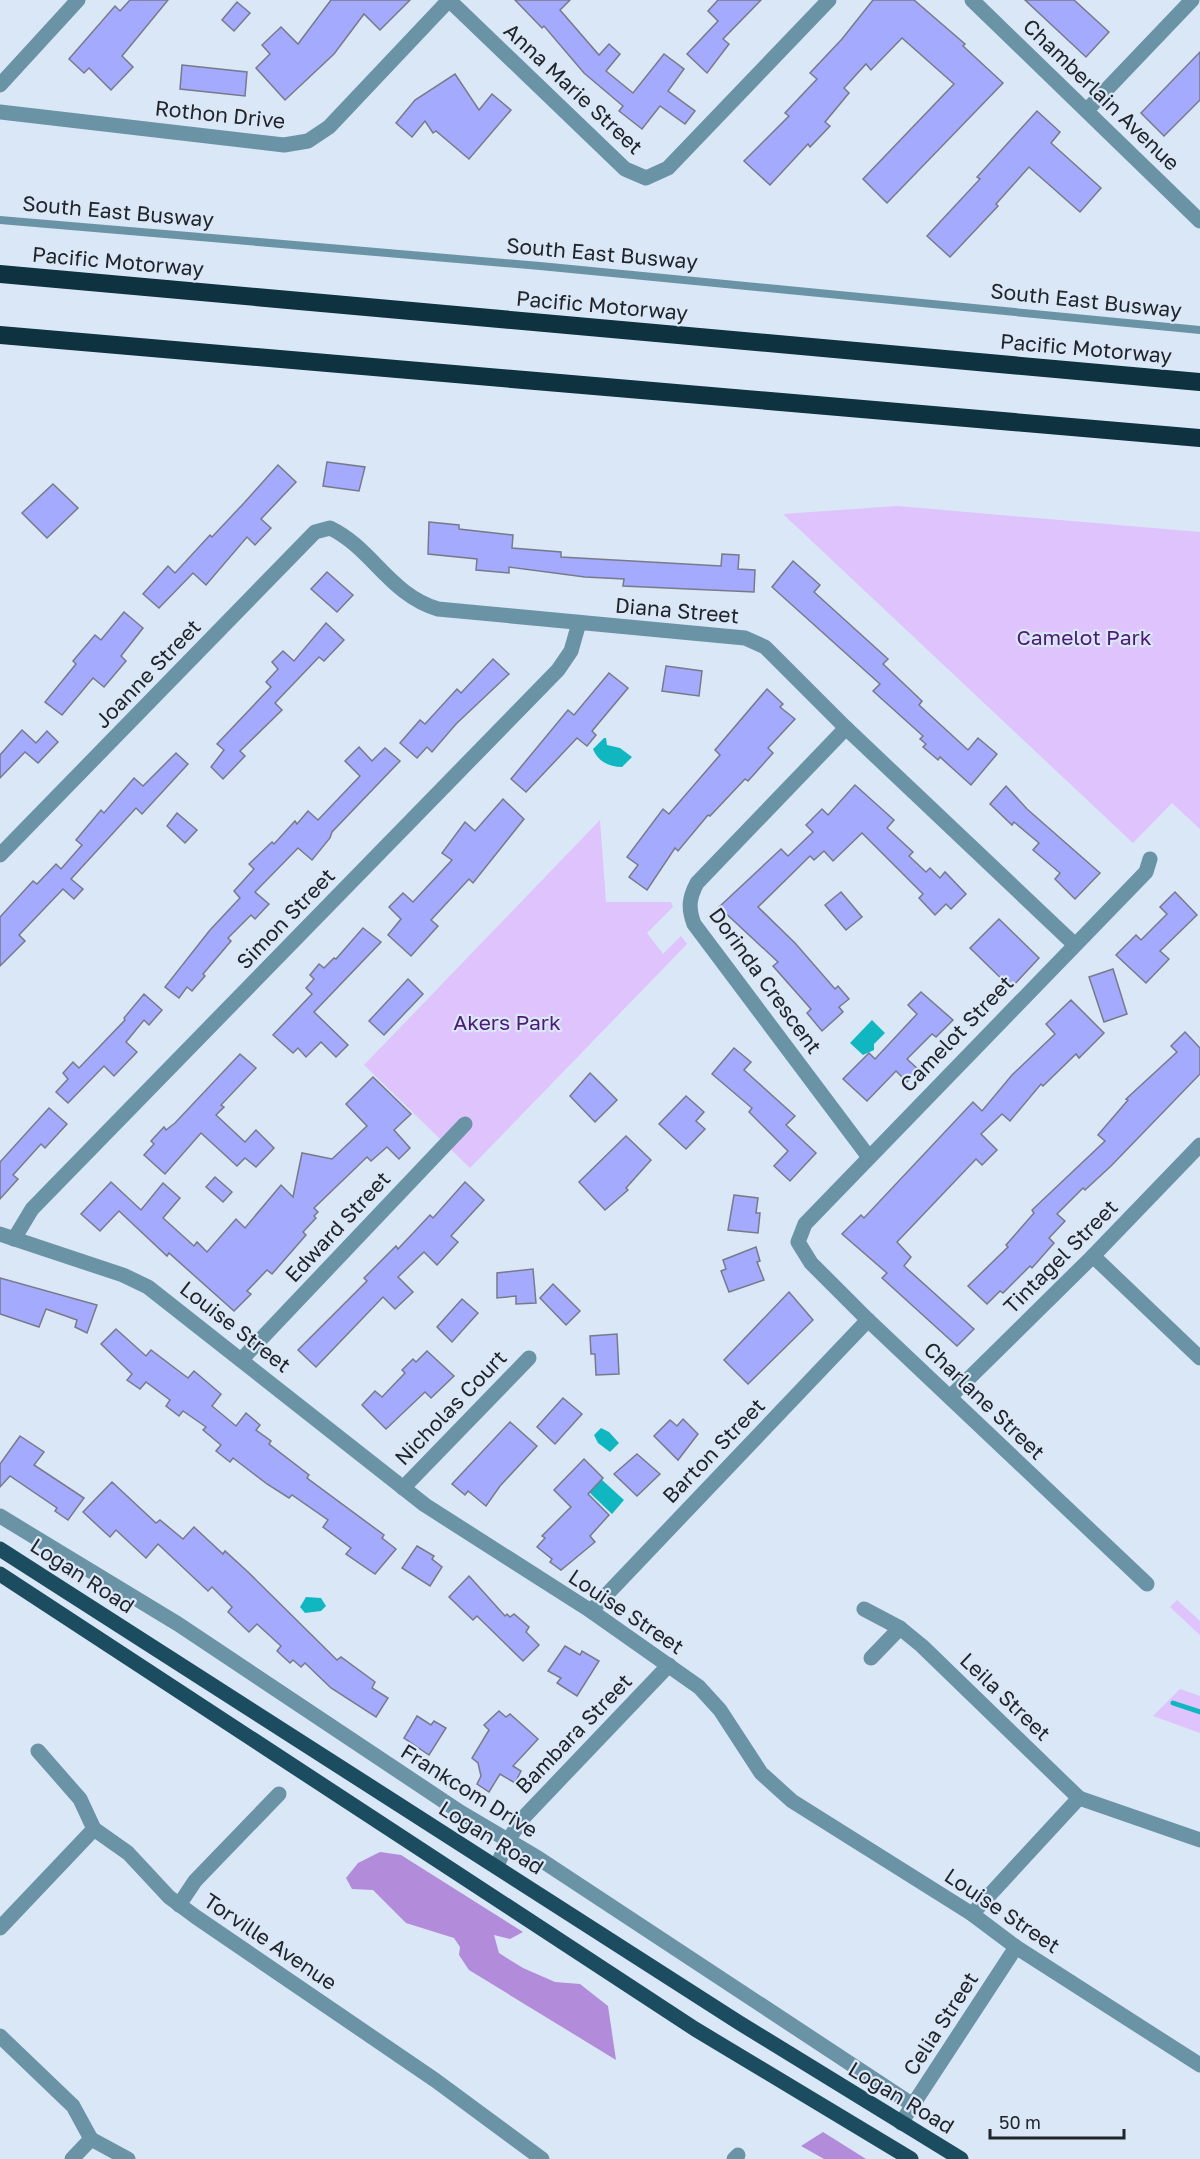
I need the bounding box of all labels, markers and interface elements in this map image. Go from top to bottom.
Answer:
street label: Chamberlain Avenue [1018,13,1185,176]
street label: Anna Marie Street [499,17,649,159]
street label: Rothon Drive [154,94,287,134]
street label: South East Busway [21,190,215,232]
street label: South East Busway [505,232,699,274]
street label: Pacific Motorway [31,241,205,281]
street label: South East Busway [989,277,1183,323]
street label: Pacific Motorway [515,285,689,325]
street label: Pacific Motorway [999,328,1173,368]
street label: Diana Street [614,592,740,628]
street label: Joanne Street [89,613,206,733]
park label: Camelot Park [1016,624,1152,650]
street label: Simon Street [231,862,340,974]
street label: Dorinda Crescent [704,902,828,1059]
street label: Camelot Street [894,970,1018,1097]
park label: Akers Park [453,1009,561,1035]
street label: Edward Street [279,1165,395,1287]
street label: Tintagel Street [998,1194,1123,1319]
street label: Louise Street [175,1275,296,1378]
street label: Charlane Street [919,1336,1051,1465]
street label: Nicholas Court [389,1344,512,1470]
street label: Barton Street [657,1392,770,1508]
street label: Logan Road [26,1532,139,1618]
street label: Louise Street [564,1563,689,1659]
street label: Leila Street [955,1647,1056,1746]
street label: Bambara Street [510,1668,637,1799]
street label: Frankcom Drive [396,1738,543,1843]
street label: Logan Road [434,1795,549,1880]
street label: Louise Street [940,1862,1065,1958]
street label: Torville Avenue [199,1887,342,1995]
street label: Celia Street [897,1967,983,2080]
street label: Logan Road [844,2055,959,2139]
scale bar [990,2102,1124,2140]
text: 50 m [999,2111,1041,2133]

